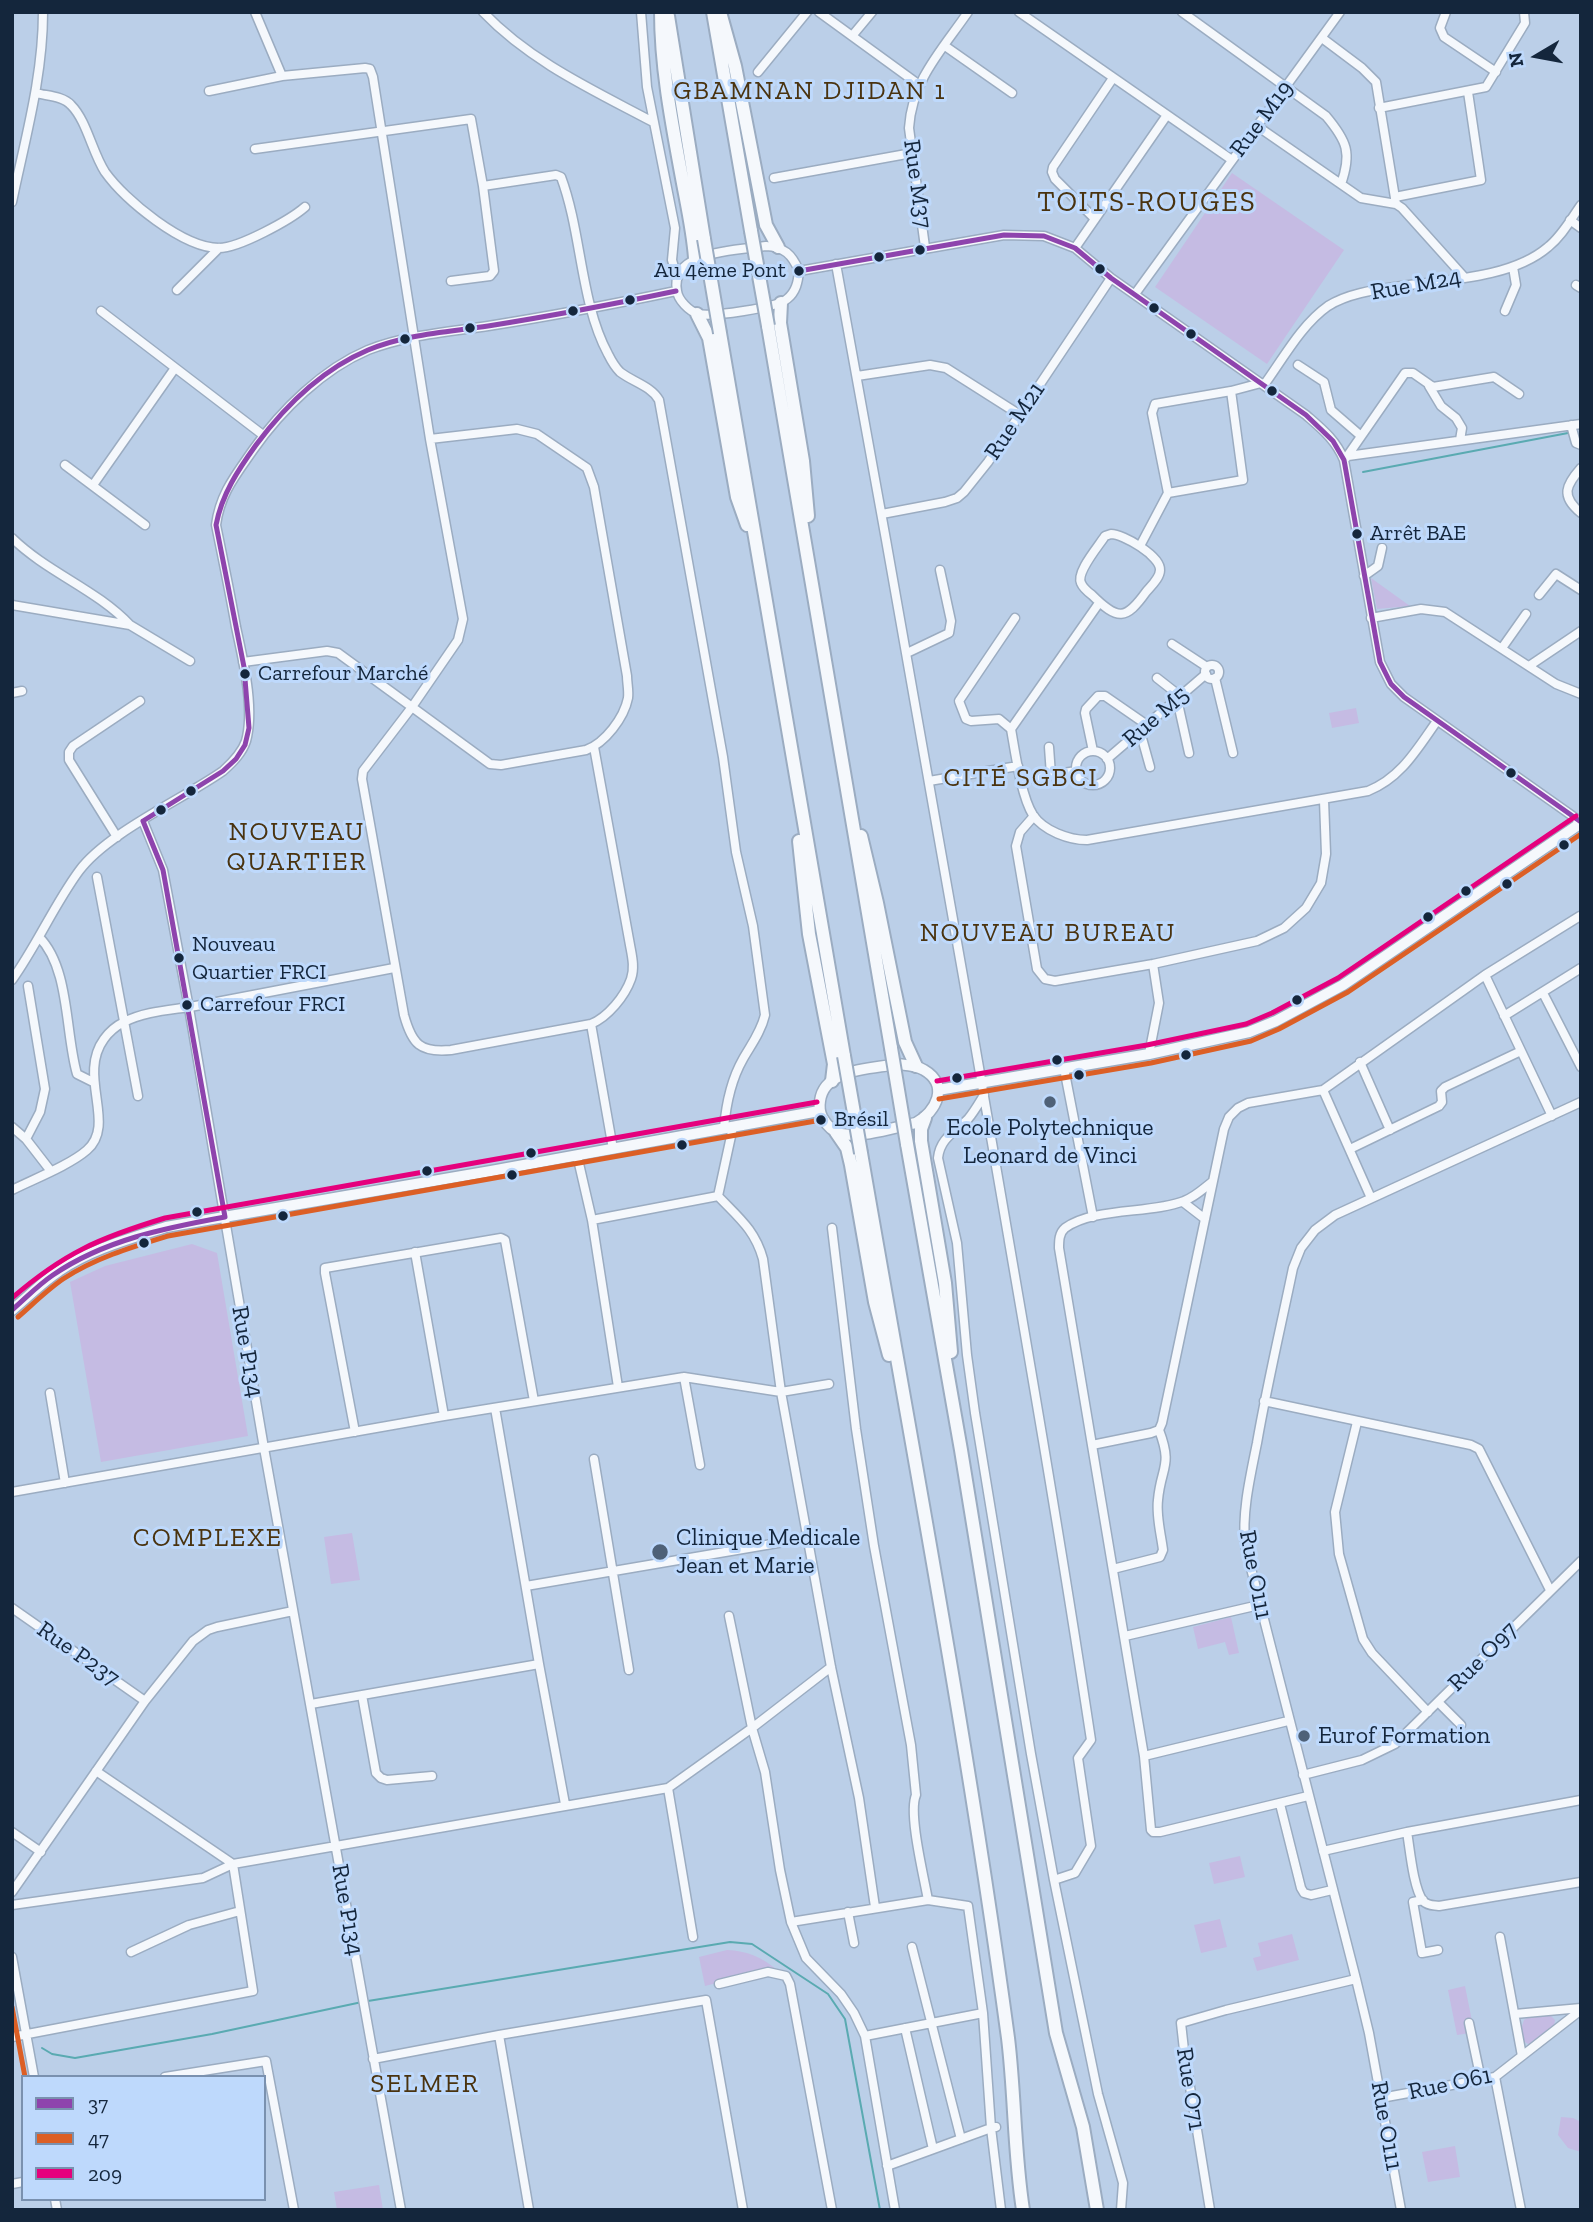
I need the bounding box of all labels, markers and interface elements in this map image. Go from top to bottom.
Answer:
north arrow [1502,21,1572,91]
text: N [1503,51,1528,69]
street label: Rue M19 [1224,75,1300,163]
district label: GBAMNAN DJIDAN 1 [675,76,945,108]
street label: Rue M37 [897,138,937,230]
district label: TOITS-ROUGES [1039,186,1255,220]
unlabelled marker [913,243,927,257]
unlabelled marker [872,250,886,264]
place label: Au 4ème Pont [654,258,786,284]
unlabelled marker [1093,262,1107,276]
street label: Rue M24 [1368,263,1464,307]
marker: Au 4ème Pont [792,264,806,278]
unlabelled marker [623,293,637,307]
unlabelled marker [1147,301,1161,315]
unlabelled marker [566,304,580,318]
unlabelled marker [463,321,477,335]
unlabelled marker [1184,327,1198,341]
unlabelled marker [398,332,412,346]
street label: Rue M21 [979,377,1051,465]
unlabelled marker [1265,384,1279,398]
place label: Arrêt BAE [1370,521,1466,547]
marker: Arrêt BAE [1350,527,1364,541]
place label: Carrefour Marché [258,661,428,687]
marker: Carrefour Marché [238,667,252,681]
street label: Rue M5 [1117,680,1195,754]
district label: CITÉ SGBCI [945,763,1097,795]
unlabelled marker [1504,766,1518,780]
unlabelled marker [184,784,198,798]
unlabelled marker [154,803,168,817]
district label: NOUVEAU QUARTIER [228,817,366,878]
unlabelled marker [1557,838,1571,852]
unlabelled marker [1500,877,1514,891]
unlabelled marker [1459,884,1473,898]
unlabelled marker [1421,910,1435,924]
district label: NOUVEAU BUREAU [921,918,1175,950]
place label: Nouveau Quartier FRCI [192,932,326,984]
marker: Nouveau Quartier FRCI [172,951,186,965]
place label: Carrefour FRCI [200,992,345,1018]
unlabelled marker [1290,993,1304,1007]
marker: Carrefour FRCI [180,998,194,1012]
unlabelled marker [1179,1048,1193,1062]
unlabelled marker [1050,1053,1064,1067]
unlabelled marker [1072,1068,1086,1082]
unlabelled marker [950,1071,964,1085]
marker: Ecole Polytechnique Leonard de Vinci [1042,1094,1058,1110]
place label: Brésil [834,1107,889,1133]
marker: Brésil [814,1113,828,1127]
place label: Ecole Polytechnique Leonard de Vinci [946,1114,1154,1170]
unlabelled marker [675,1138,689,1152]
unlabelled marker [524,1146,538,1160]
unlabelled marker [420,1164,434,1178]
unlabelled marker [505,1168,519,1182]
unlabelled marker [190,1205,204,1219]
unlabelled marker [276,1209,290,1223]
unlabelled marker [137,1236,151,1250]
street label: Rue P134 [225,1304,269,1400]
district label: COMPLEXE [134,1523,282,1555]
place label: Clinique Medicale Jean et Marie [676,1524,860,1580]
street label: Rue O111 [1232,1528,1278,1622]
marker: Clinique Medicale Jean et Marie [650,1542,670,1562]
street label: Rue P237 [31,1615,125,1693]
street label: Rue O97 [1442,1616,1524,1698]
place label: Eurof Formation [1318,1722,1490,1750]
marker: Eurof Formation [1296,1728,1312,1744]
street label: Rue P134 [325,1862,369,1958]
street label: Rue O71 [1169,2046,1211,2132]
street label: Rue O61 [1406,2061,1494,2107]
district label: SELMER [371,2069,479,2101]
legend [21,2075,266,2201]
street label: Rue O111 [1364,2079,1408,2173]
text: 37 [88,2091,108,2116]
text: 47 [88,2126,109,2151]
text: 209 [88,2161,122,2186]

